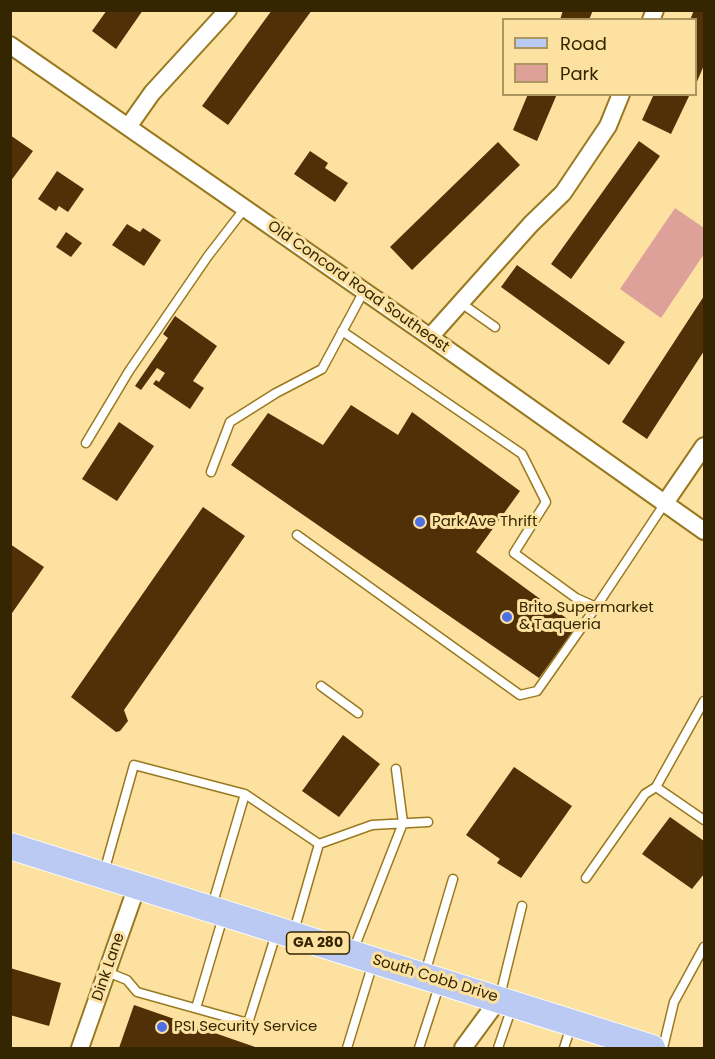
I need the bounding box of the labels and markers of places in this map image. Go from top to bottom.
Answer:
place label: Park Ave Thrift [432,513,537,531]
marker: Park Ave Thrift [413,515,427,529]
place label: Brito Supermarket & Taqueria [519,599,654,634]
marker: Brito Supermarket & Taqueria [500,610,514,624]
place label: PSI Security Service [174,1018,317,1036]
marker: PSI Security Service [155,1020,169,1034]

